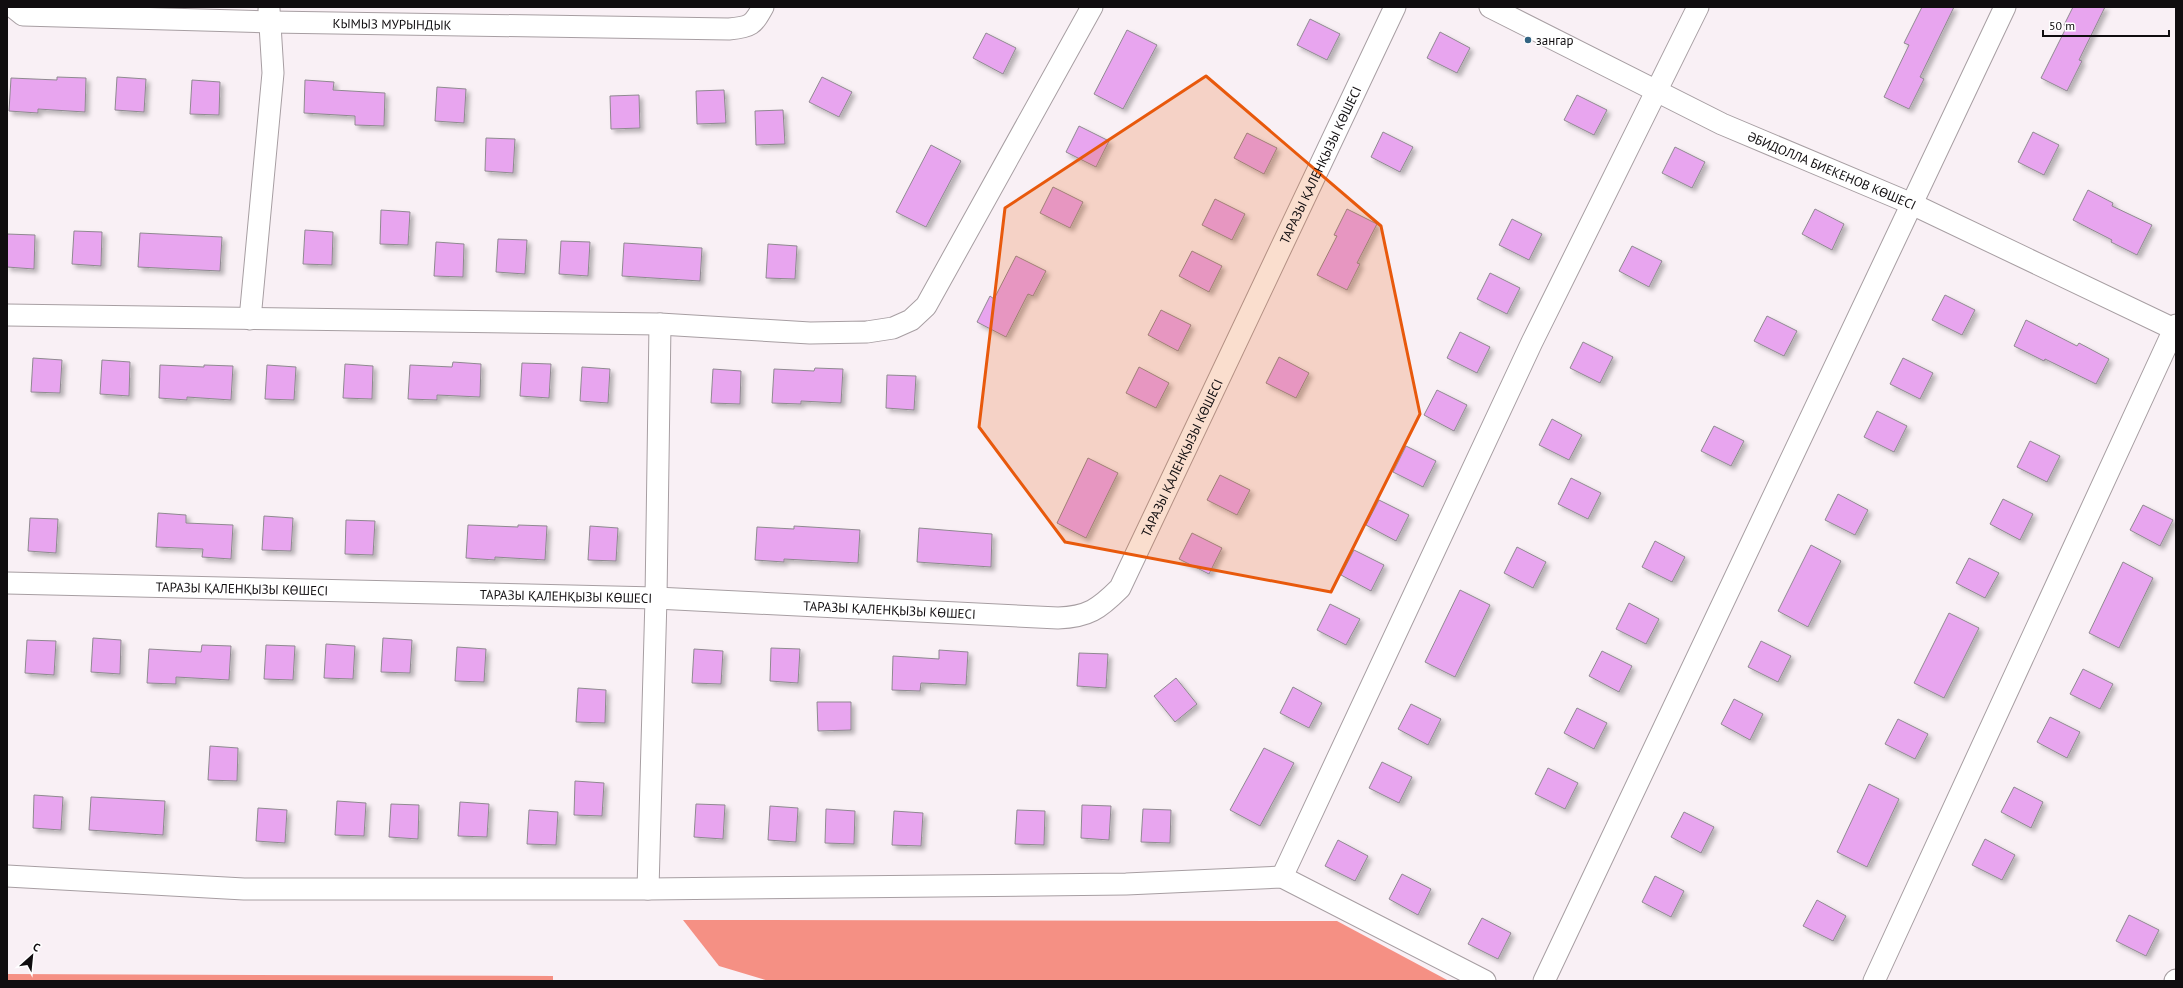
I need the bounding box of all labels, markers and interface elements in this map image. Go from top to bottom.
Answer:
scale bar [2043,12,2169,38]
street label: КЫМЫЗ МУРЫНДЫК [332,15,452,34]
text: 50 m [2049,18,2075,33]
place label: зангар [1536,32,1573,49]
marker: зангар [1523,35,1533,45]
street label: ТАРАЗЫ ҚАЛЕНҚЫЗЫ КӨШЕСІ [1276,83,1365,247]
street label: ӘБИДОЛЛА БИЕКЕНОВ КӨШЕСІ [1745,128,1919,214]
street label: ТАРАЗЫ ҚАЛЕНҚЫЗЫ КӨШЕСІ [1137,376,1227,540]
street label: ТАРАЗЫ ҚАЛЕНҚЫЗЫ КӨШЕСІ [155,578,328,599]
street label: ТАРАЗЫ ҚАЛЕНҚЫЗЫ КӨШЕСІ [479,586,652,607]
street label: ТАРАЗЫ ҚАЛЕНҚЫЗЫ КӨШЕСІ [803,597,976,623]
north arrow [12,936,52,976]
text: С [31,939,42,955]

